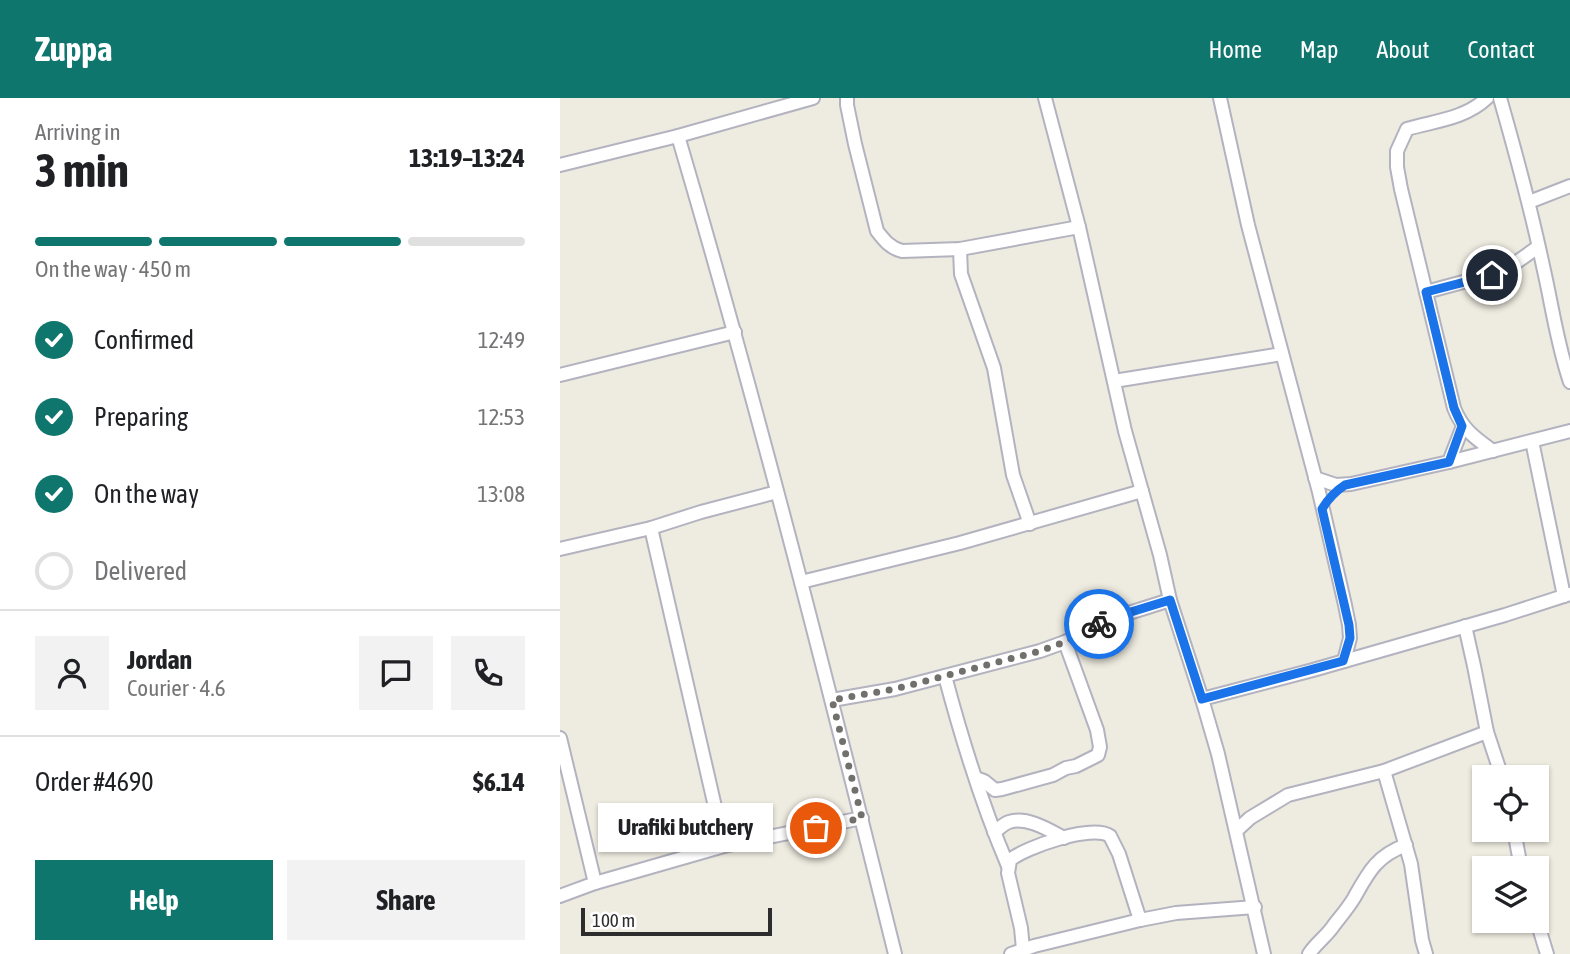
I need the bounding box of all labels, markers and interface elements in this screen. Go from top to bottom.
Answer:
text: Zuppa [35,30,112,68]
text: Home [1208,36,1262,63]
text: Map [1300,36,1338,63]
text: About [1376,36,1429,63]
text: Contact [1467,36,1535,63]
text: Arriving in [35,119,121,145]
text: 13:19–13:24 [409,143,525,173]
text: 3 min [35,144,129,197]
pin [1462,245,1522,305]
text: On the way · 450 m [35,256,191,282]
icon: home [1473,256,1511,294]
icon: check [35,321,73,359]
text: Confirmed [94,325,194,355]
text: 12:49 [478,327,525,353]
icon: check [35,398,73,436]
text: Preparing [94,402,188,432]
text: 12:53 [478,404,525,430]
icon: check [35,475,73,513]
text: On the way [94,479,199,509]
text: 13:08 [477,481,525,507]
text: Delivered [94,556,187,586]
courier [1064,589,1134,659]
icon: bike [1080,605,1118,643]
button: person [35,636,109,710]
button: chat [359,636,433,710]
button: phone [451,636,525,710]
text: Jordan [127,645,192,675]
text: Courier · 4.6 [127,675,226,701]
map controls [1472,765,1549,933]
button: locate [1472,765,1549,842]
text: Order #4690 [35,767,154,797]
text: $6.14 [473,767,525,797]
pin [786,798,846,858]
callout: Urafiki butchery [599,804,774,852]
icon: bag [797,809,835,847]
text: Urafiki butchery [618,814,753,840]
button: layers [1472,856,1549,933]
button: Help [35,860,273,940]
button: Share [287,860,525,940]
scale bar [581,905,772,937]
text: 100 m [592,909,635,931]

